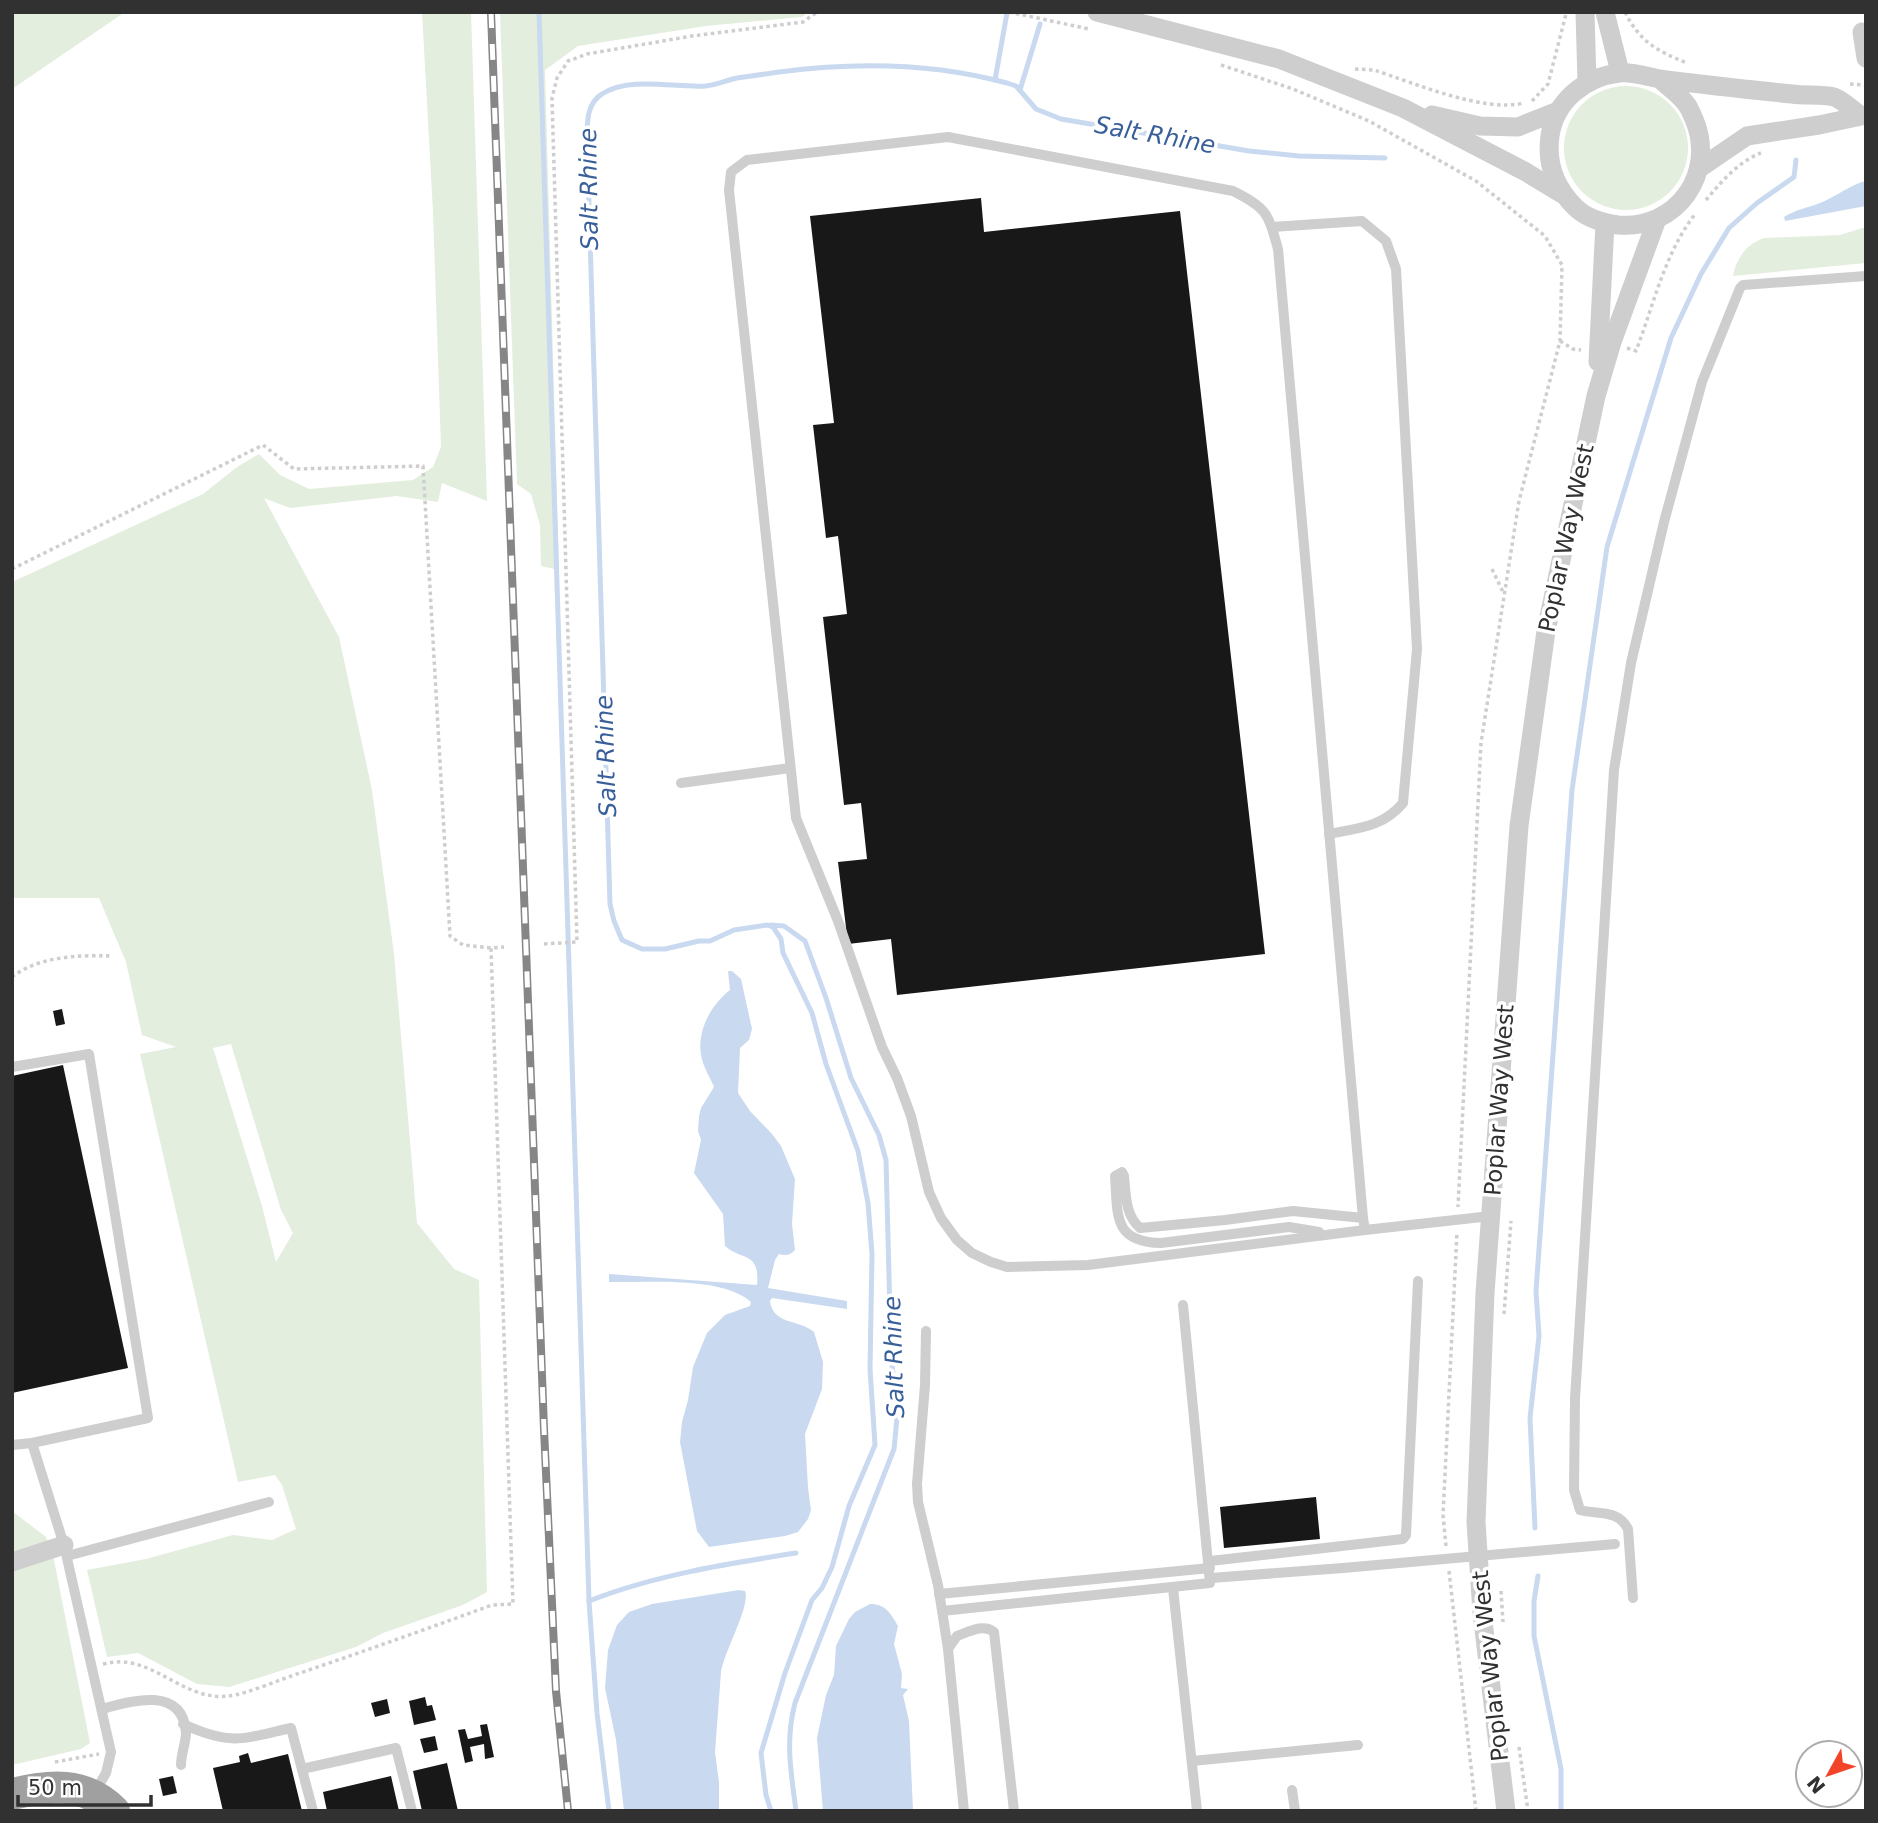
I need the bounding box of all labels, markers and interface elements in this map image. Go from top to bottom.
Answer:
water label: Salt Rhine [1092,111,1218,159]
water label: Salt Rhine [574,128,604,250]
street label: Poplar Way West [1533,441,1599,635]
water label: Salt Rhine [590,694,622,818]
street label: Poplar Way West [1479,1003,1519,1197]
water label: Salt Rhine [878,1295,910,1419]
street label: Poplar Way West [1467,1569,1513,1763]
north arrow [1794,1739,1864,1809]
scale bar [18,1764,150,1808]
text: N [1802,1772,1830,1798]
text: 50 m [28,1776,82,1800]

